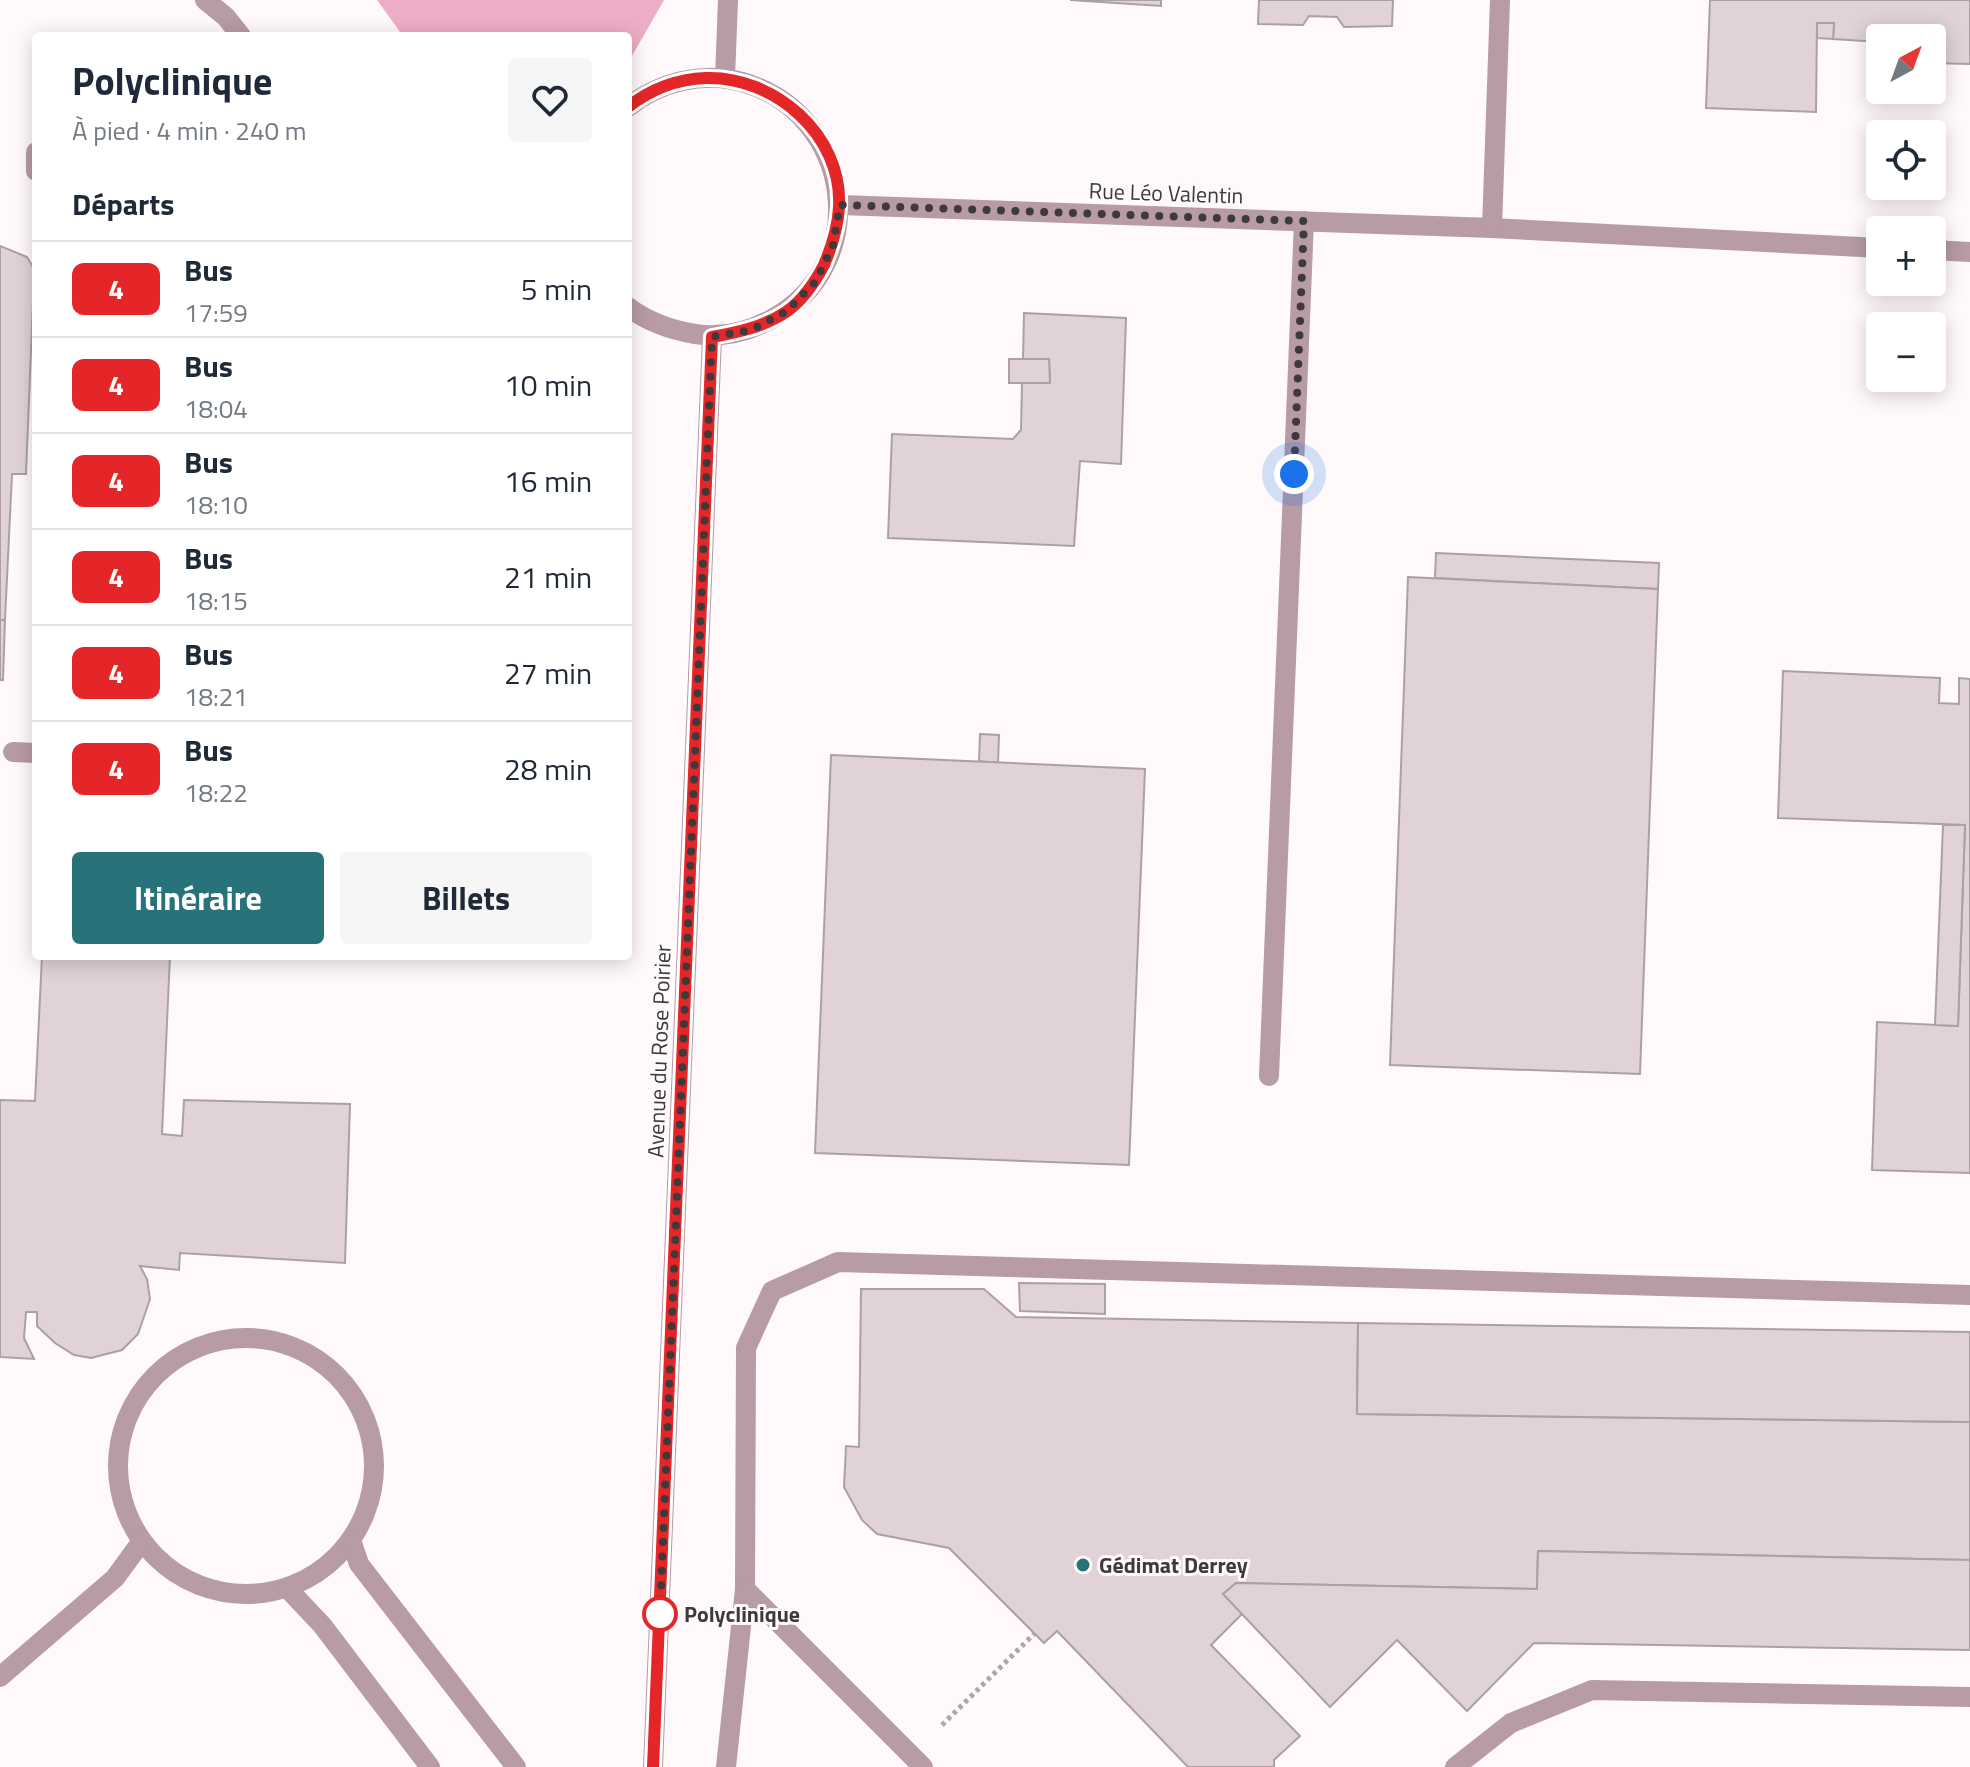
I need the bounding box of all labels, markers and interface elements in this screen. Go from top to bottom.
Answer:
north arrow [1866,24,1946,104]
map controls [1866,24,1946,392]
text: Polyclinique [72,52,272,110]
button: heart [508,58,592,142]
text: À pied · 4 min · 240 m [72,111,306,150]
button: locate [1866,120,1946,200]
street label: Rue Léo Valentin [1088,173,1244,213]
text: Départs [72,181,174,227]
button: + [1866,216,1946,296]
text: Bus [184,247,233,293]
text: 5 min [521,266,592,312]
text: 4 [108,267,124,310]
text: 17:59 [184,293,248,332]
button: − [1866,312,1946,392]
text: Bus [184,343,233,389]
text: 10 min [504,362,592,408]
text: 4 [108,363,124,406]
text: 18:04 [184,389,248,428]
text: Bus [184,439,233,485]
your location [1274,454,1314,494]
text: 16 min [504,458,592,504]
text: 4 [108,459,124,502]
text: 18:10 [184,485,248,524]
text: Bus [184,535,233,581]
text: 21 min [504,554,592,600]
text: 4 [108,555,124,598]
text: 18:15 [184,581,248,620]
text: Bus [184,631,233,677]
text: 27 min [504,650,592,696]
text: 4 [108,651,124,694]
text: 18:21 [184,677,248,716]
text: Bus [184,727,233,773]
text: 28 min [504,746,592,792]
text: 4 [108,747,124,790]
text: 18:22 [184,773,248,812]
button: Itinéraire [72,852,324,944]
button: Billets [340,852,592,944]
street label: Avenue du Rose Poirier [638,943,680,1158]
place label: Gédimat Derrey [1099,1548,1248,1582]
marker: Gédimat Derrey [1074,1556,1092,1574]
marker: Polyclinique [643,1597,677,1631]
place label: Polyclinique [684,1597,800,1631]

